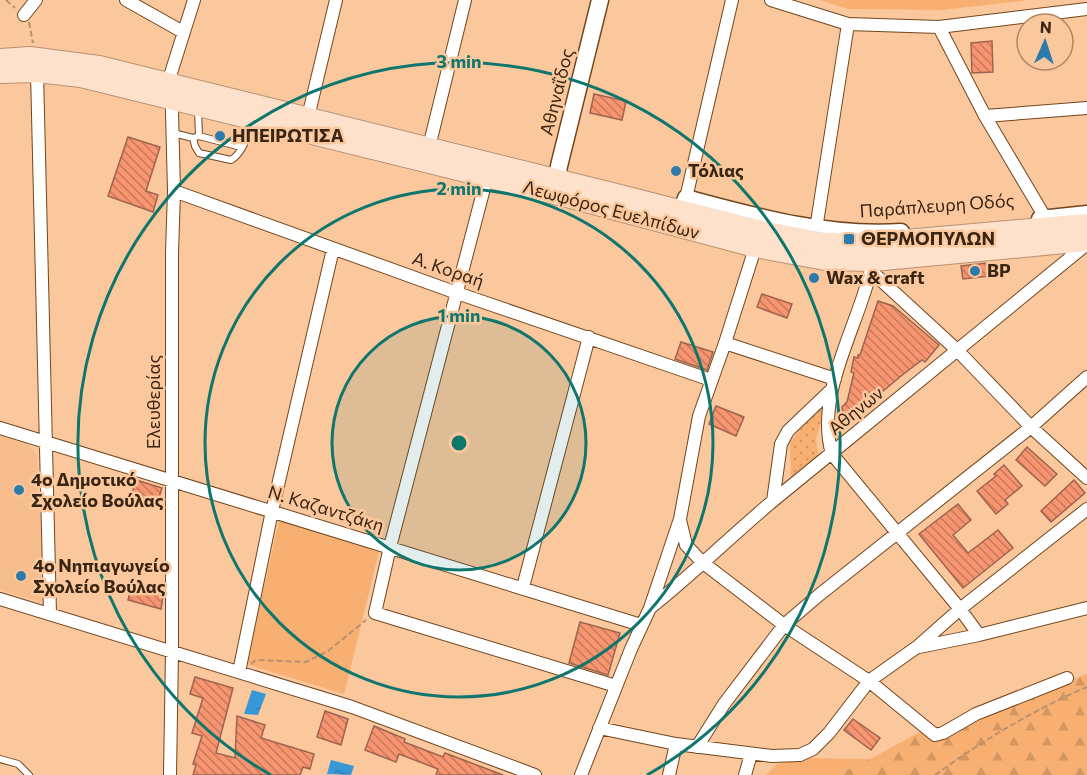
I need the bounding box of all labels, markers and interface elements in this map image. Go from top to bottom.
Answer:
north arrow [1015,12,1075,72]
text: N [1039,17,1052,36]
street label: Αθηναΐδος [535,46,577,138]
text: 3 min [436,50,482,72]
place label: ΗΠΕΙΡΩΤΙΣΑ [232,124,344,146]
marker: ΗΠΕΙΡΩΤΙΣΑ [213,129,227,143]
place label: Τόλιας [688,159,744,181]
marker: Τόλιας [669,164,683,178]
street label: Λεωφόρος Ευελπίδων [521,175,702,243]
text: 2 min [437,177,481,199]
street label: Παράπλευρη Οδός [859,189,1015,221]
place label: ΘΕΡΜΟΠΥΛΩΝ [861,227,995,249]
marker: ΘΕΡΜΟΠΥΛΩΝ [842,232,856,246]
street label: Α. Κοραή [410,247,487,292]
place label: BP [987,259,1011,281]
marker: BP [968,264,982,278]
place label: Wax & craft [826,266,925,288]
marker: Wax & craft [807,271,821,285]
text: 1 min [438,304,480,326]
street label: Ελευθερίας [142,355,164,449]
street label: Αθηνών [823,381,887,439]
centre of rings [449,433,469,453]
place label: 4ο Δημοτικό Σχολείο Βούλας [31,468,164,511]
street label: Ν. Καζαντζάκη [266,480,387,536]
marker: 4ο Δημοτικό Σχολείο Βούλας [12,483,26,497]
place label: 4ο Νηπιαγωγείο Σχολείο Βούλας [33,554,170,597]
marker: 4ο Νηπιαγωγείο Σχολείο Βούλας [14,569,28,583]

